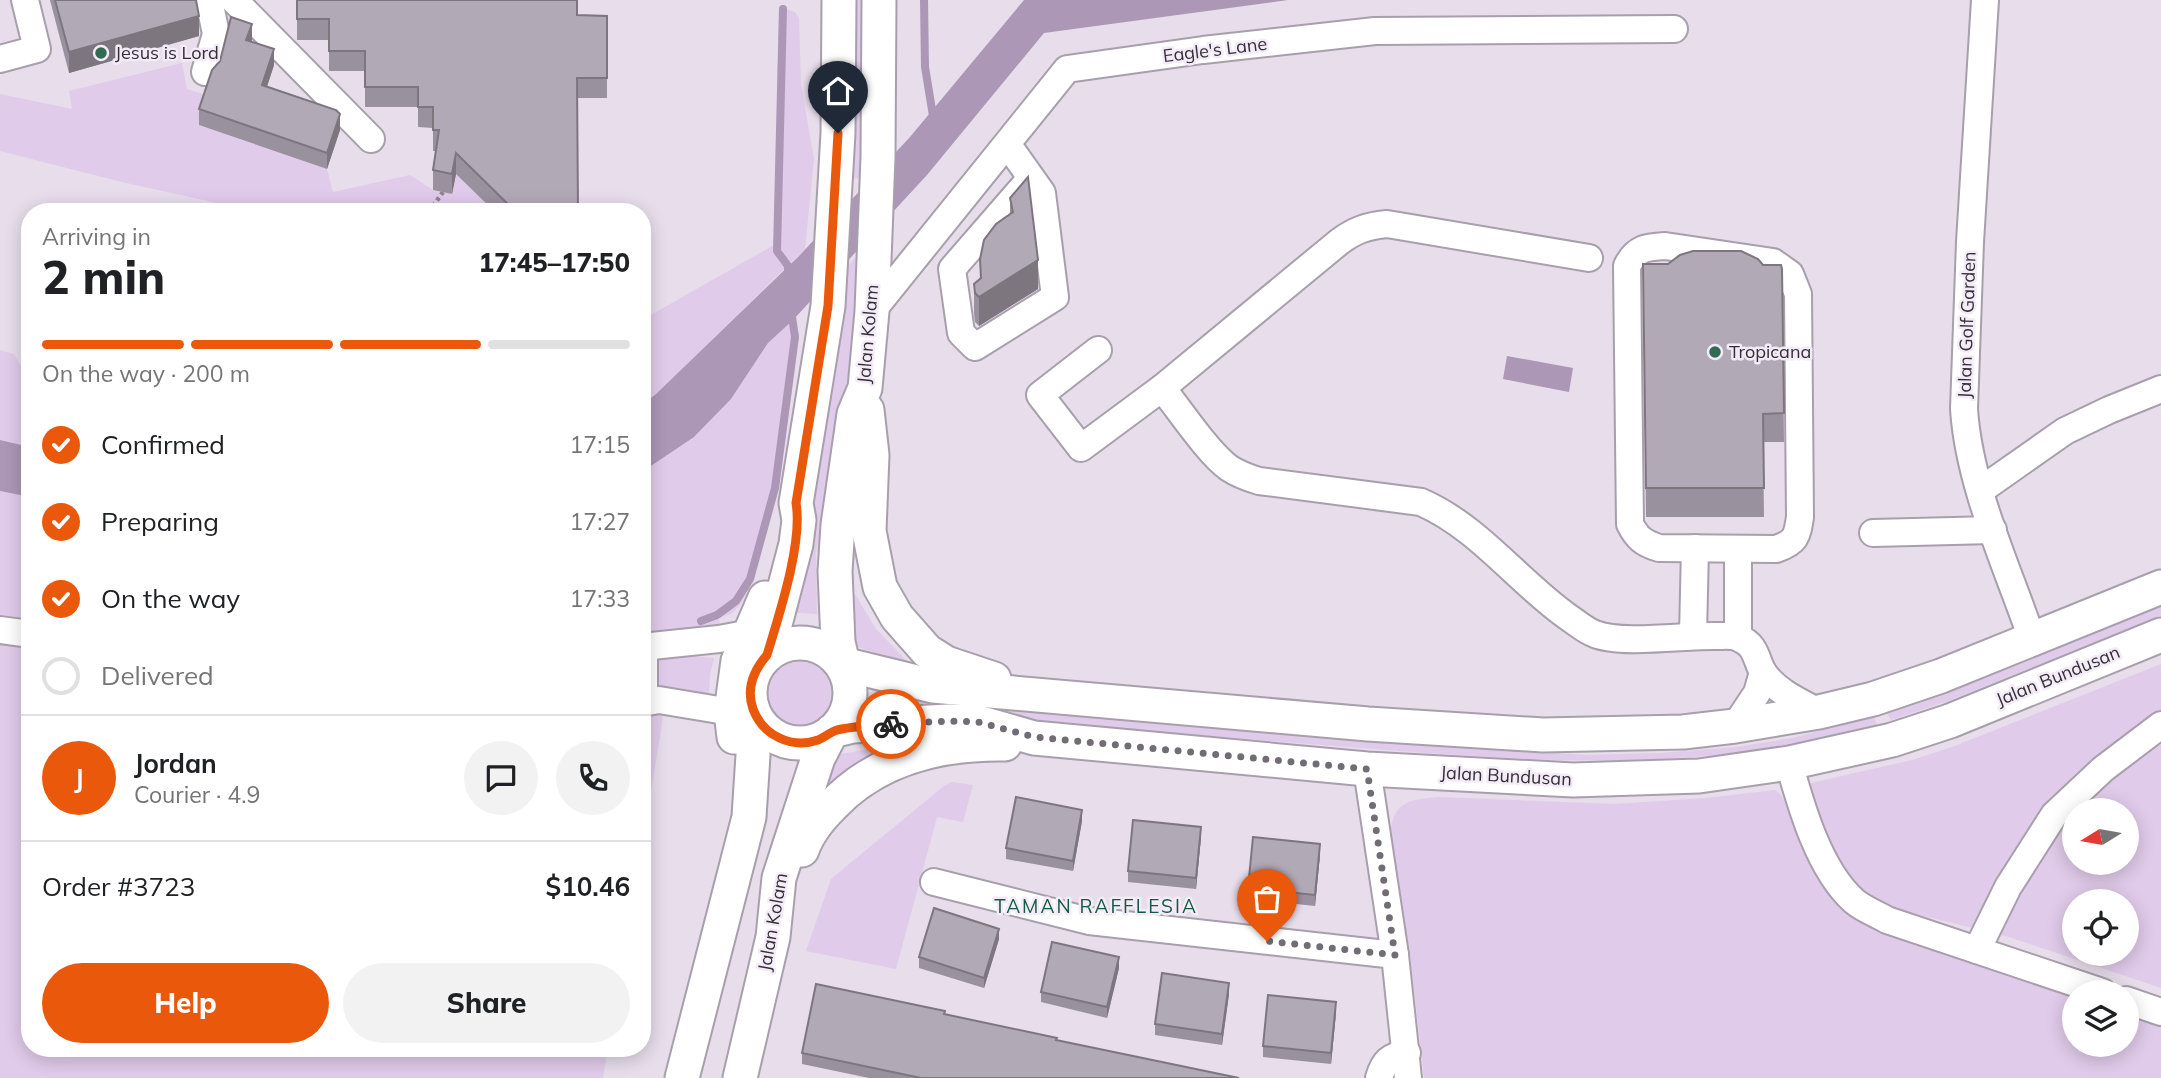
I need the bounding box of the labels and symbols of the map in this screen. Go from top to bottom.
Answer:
street label: Eagle's Lane [1162,32,1268,67]
place label: Jesus is Lord [115,41,219,64]
marker: Jesus is Lord [93,45,109,61]
pin [808,61,868,133]
street label: Jalan Golf Garden [1952,251,1981,399]
street label: Jalan Kolam [852,283,883,384]
place label: Tropicana [1729,340,1811,363]
marker: Tropicana [1707,344,1723,360]
street label: Jalan Bundusan [1992,640,2123,711]
courier [856,689,926,759]
street label: Jalan Bundusan [1440,761,1572,790]
north arrow [2062,798,2138,875]
pin [1237,869,1297,941]
street label: Jalan Kolam [753,871,792,973]
district label: TAMAN RAFFLESIA [994,894,1198,918]

